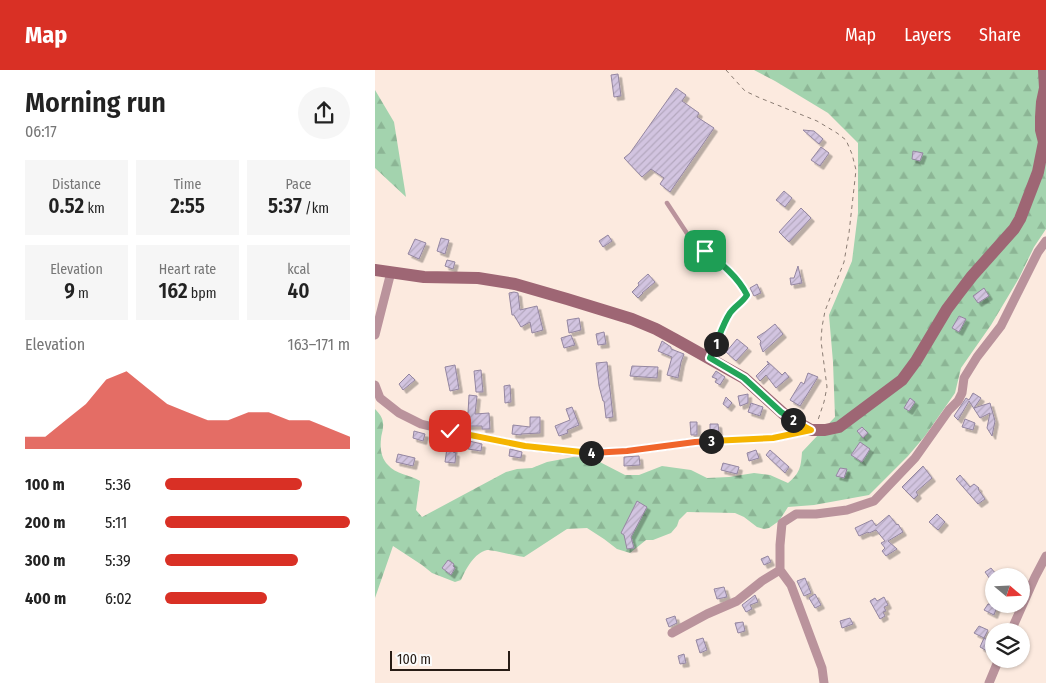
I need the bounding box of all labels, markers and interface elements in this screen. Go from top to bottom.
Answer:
text: Map [25,21,67,49]
text: Map [845,24,876,46]
text: Layers [904,24,951,46]
text: Share [979,24,1021,46]
text: Morning run [25,86,166,119]
button: share [298,87,350,139]
text: 06:17 [25,122,57,141]
text: Distance [52,176,101,193]
text: Time [174,176,201,193]
text: Pace [285,176,312,193]
text: 0.52 [48,193,84,219]
text: 2:55 [170,193,205,219]
text: 5:37 [268,193,302,219]
text: km [84,200,105,217]
text: /km [302,200,329,217]
pin [684,230,726,272]
icon: arrive [691,237,719,265]
text: Elevation [50,261,103,278]
text: Heart rate [159,261,216,278]
text: kcal [287,261,310,278]
text: 9 [64,278,75,304]
text: 162 [159,278,188,304]
text: 40 [288,278,309,304]
text: m [75,285,89,302]
text: bpm [188,285,216,302]
pin: 1 [703,332,729,356]
text: Elevation [25,335,85,354]
text: 163–171 m [287,335,350,354]
text: 1 [714,336,719,353]
pin: 2 [781,408,805,432]
pin [429,410,471,452]
text: 2 [790,412,797,429]
icon: check [436,417,464,445]
pin: 3 [699,428,723,454]
text: 3 [708,433,715,450]
pin: 4 [579,440,603,466]
text: 4 [588,445,595,462]
text: 100 m [25,475,65,494]
text: 5:36 [105,475,131,494]
text: 200 m [25,513,65,532]
text: 5:11 [105,513,127,532]
text: 300 m [25,551,66,570]
text: 5:39 [105,551,131,570]
north arrow [985,568,1030,612]
map controls [985,568,1030,668]
text: 400 m [25,589,66,608]
text: 6:02 [105,589,132,608]
button: layers [985,623,1030,668]
scale bar [390,648,510,671]
text: 100 m [397,651,431,668]

